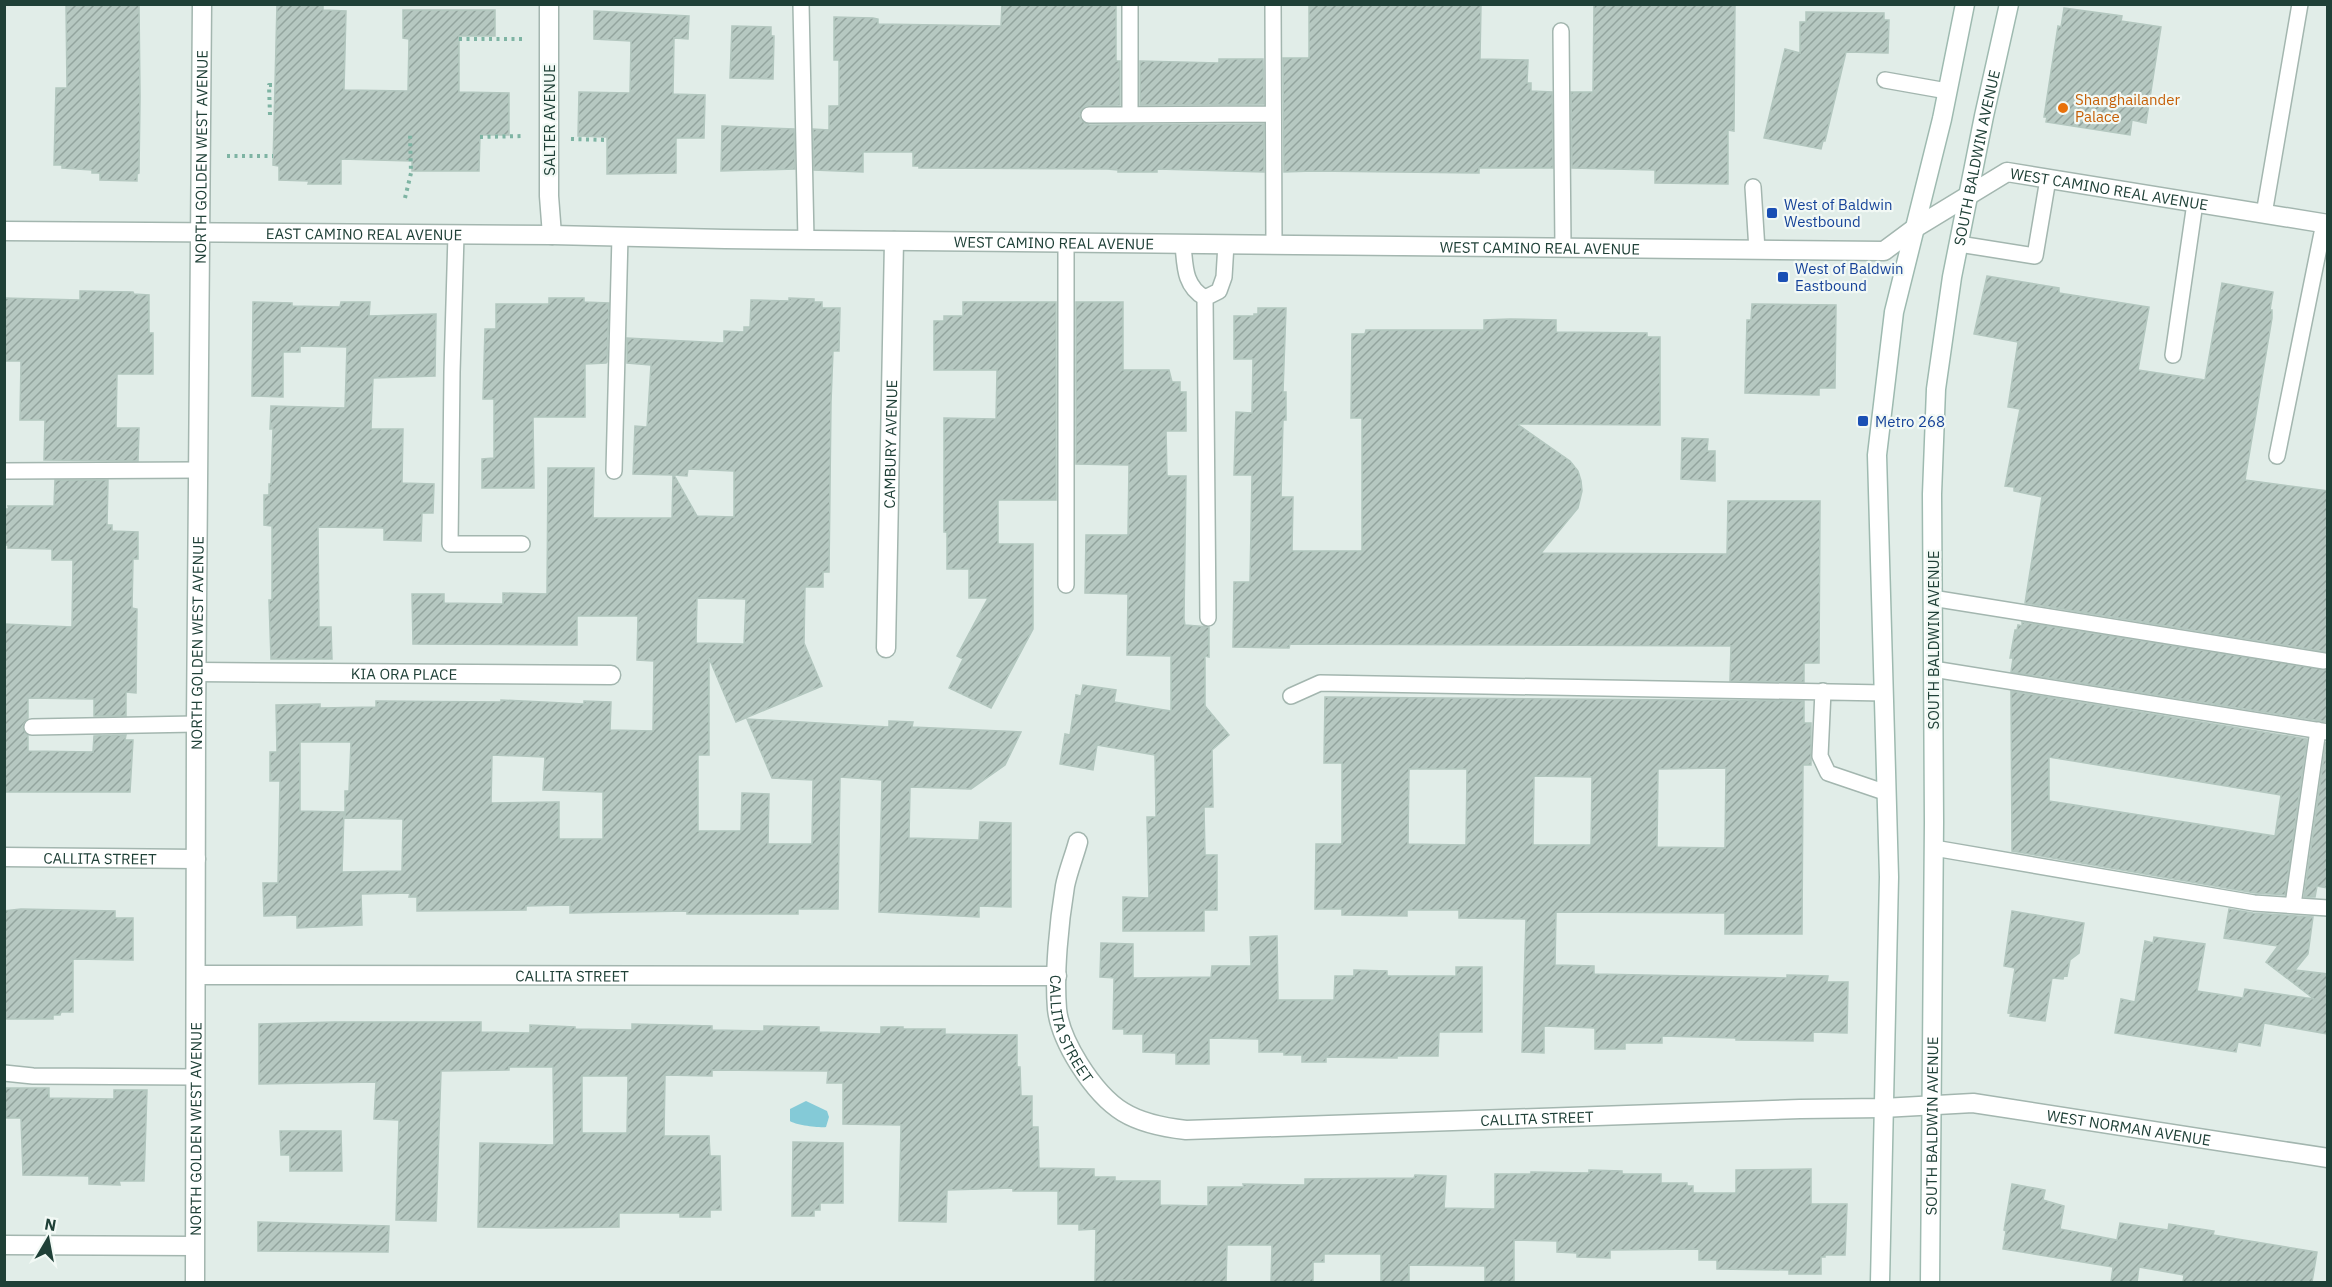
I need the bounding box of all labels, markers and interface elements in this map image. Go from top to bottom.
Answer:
street label: NORTH GOLDEN WEST AVENUE [190,50,211,264]
street label: SALTER AVENUE [540,64,559,176]
street label: SOUTH BALDWIN AVENUE [1949,68,2004,247]
place label: Shanghailander Palace [2075,90,2181,126]
marker: Shanghailander Palace [2056,101,2070,115]
street label: WEST CAMINO REAL AVENUE [2009,163,2210,214]
place label: West of Baldwin Westbound [1784,195,1892,231]
marker: West of Baldwin Westbound [1765,206,1779,220]
street label: EAST CAMINO REAL AVENUE [266,223,462,244]
street label: WEST CAMINO REAL AVENUE [954,232,1154,253]
street label: WEST CAMINO REAL AVENUE [1440,237,1640,258]
place label: West of Baldwin Eastbound [1795,259,1903,295]
marker: West of Baldwin Eastbound [1776,270,1790,284]
street label: CAMBURY AVENUE [879,379,901,509]
place label: Metro 268 [1875,412,1945,431]
marker: Metro 268 [1856,414,1870,428]
street label: NORTH GOLDEN WEST AVENUE [186,536,207,750]
street label: SOUTH BALDWIN AVENUE [1924,551,1943,729]
street label: KIA ORA PLACE [351,664,457,683]
street label: CALLITA STREET [43,848,157,868]
street label: CALLITA STREET [515,966,629,985]
street label: CALLITA STREET [1047,975,1098,1086]
street label: NORTH GOLDEN WEST AVENUE [186,1022,205,1236]
street label: SOUTH BALDWIN AVENUE [1921,1036,1942,1216]
street label: WEST NORMAN AVENUE [2045,1105,2212,1149]
street label: CALLITA STREET [1480,1107,1594,1129]
north arrow [18,1209,78,1269]
text: N [43,1213,58,1235]

